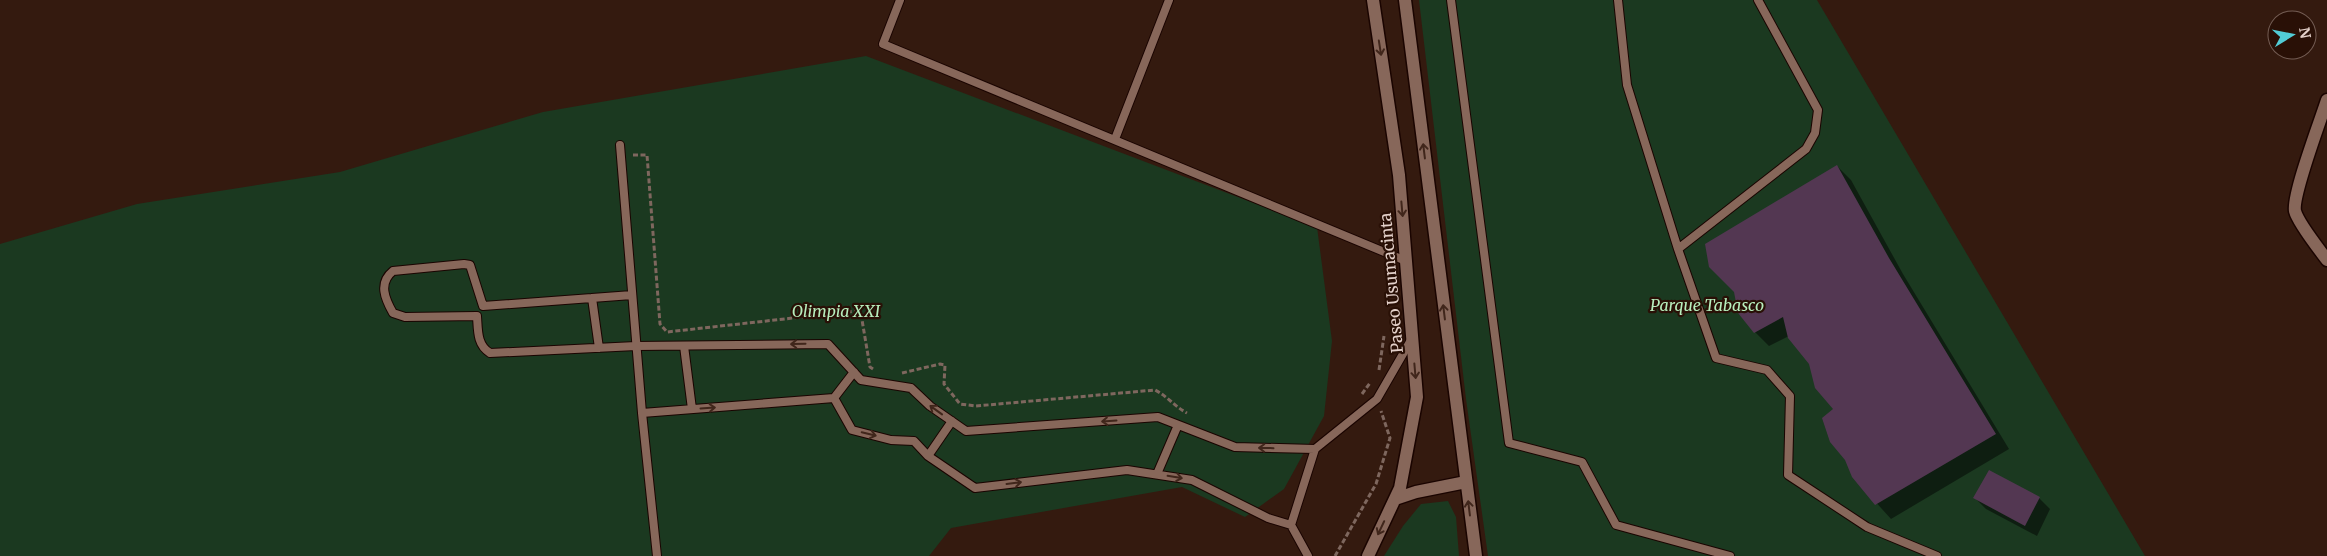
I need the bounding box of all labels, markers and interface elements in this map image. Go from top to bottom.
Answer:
north arrow [2267,10,2317,60]
text: N [2295,26,2315,40]
one-way arrow [1375,40,1385,56]
one-way arrow [1419,143,1429,159]
one-way arrow [1397,201,1406,217]
street label: Paseo Usumacinta [1375,212,1407,354]
park label: Parque Tabasco [1650,295,1764,315]
park label: Olimpia XXI [792,301,881,321]
one-way arrow [1439,304,1449,320]
one-way arrow [791,339,807,349]
one-way arrow [1410,363,1419,379]
one-way arrow [700,403,716,413]
one-way arrow [929,405,943,415]
one-way arrow [1102,416,1118,425]
one-way arrow [860,430,876,439]
one-way arrow [1258,443,1274,453]
one-way arrow [1167,473,1183,483]
one-way arrow [1006,478,1022,488]
one-way arrow [1464,500,1474,516]
one-way arrow [1376,520,1386,535]

